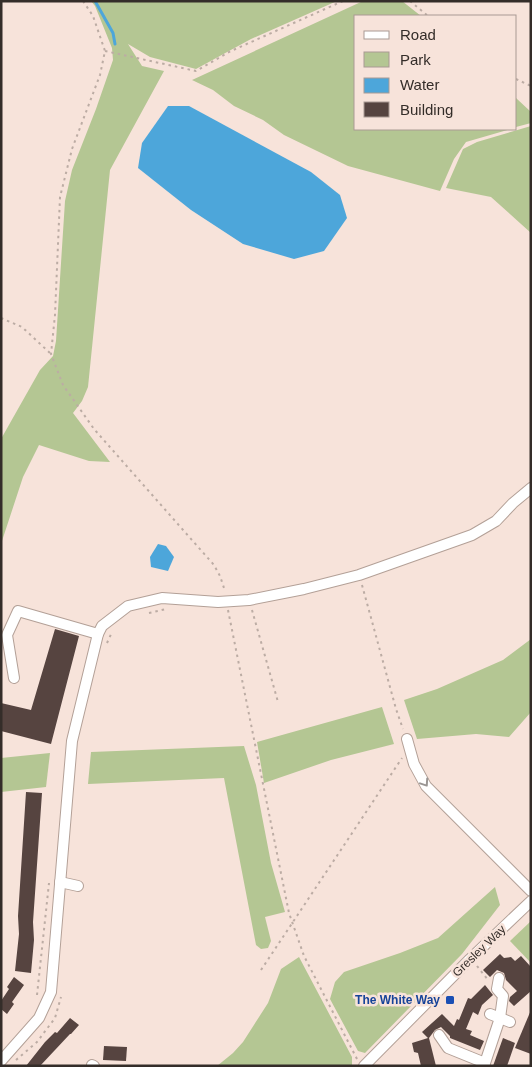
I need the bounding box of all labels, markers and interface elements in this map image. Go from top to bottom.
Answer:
legend [354,15,517,130]
text: Road [400,26,436,43]
text: Park [400,51,431,68]
text: Water [400,76,439,93]
text: Building [400,101,453,118]
one-way arrow [419,778,429,787]
street label: Gresley Way [450,922,508,980]
place label: The White Way [355,993,440,1007]
marker: The White Way [444,994,456,1006]

